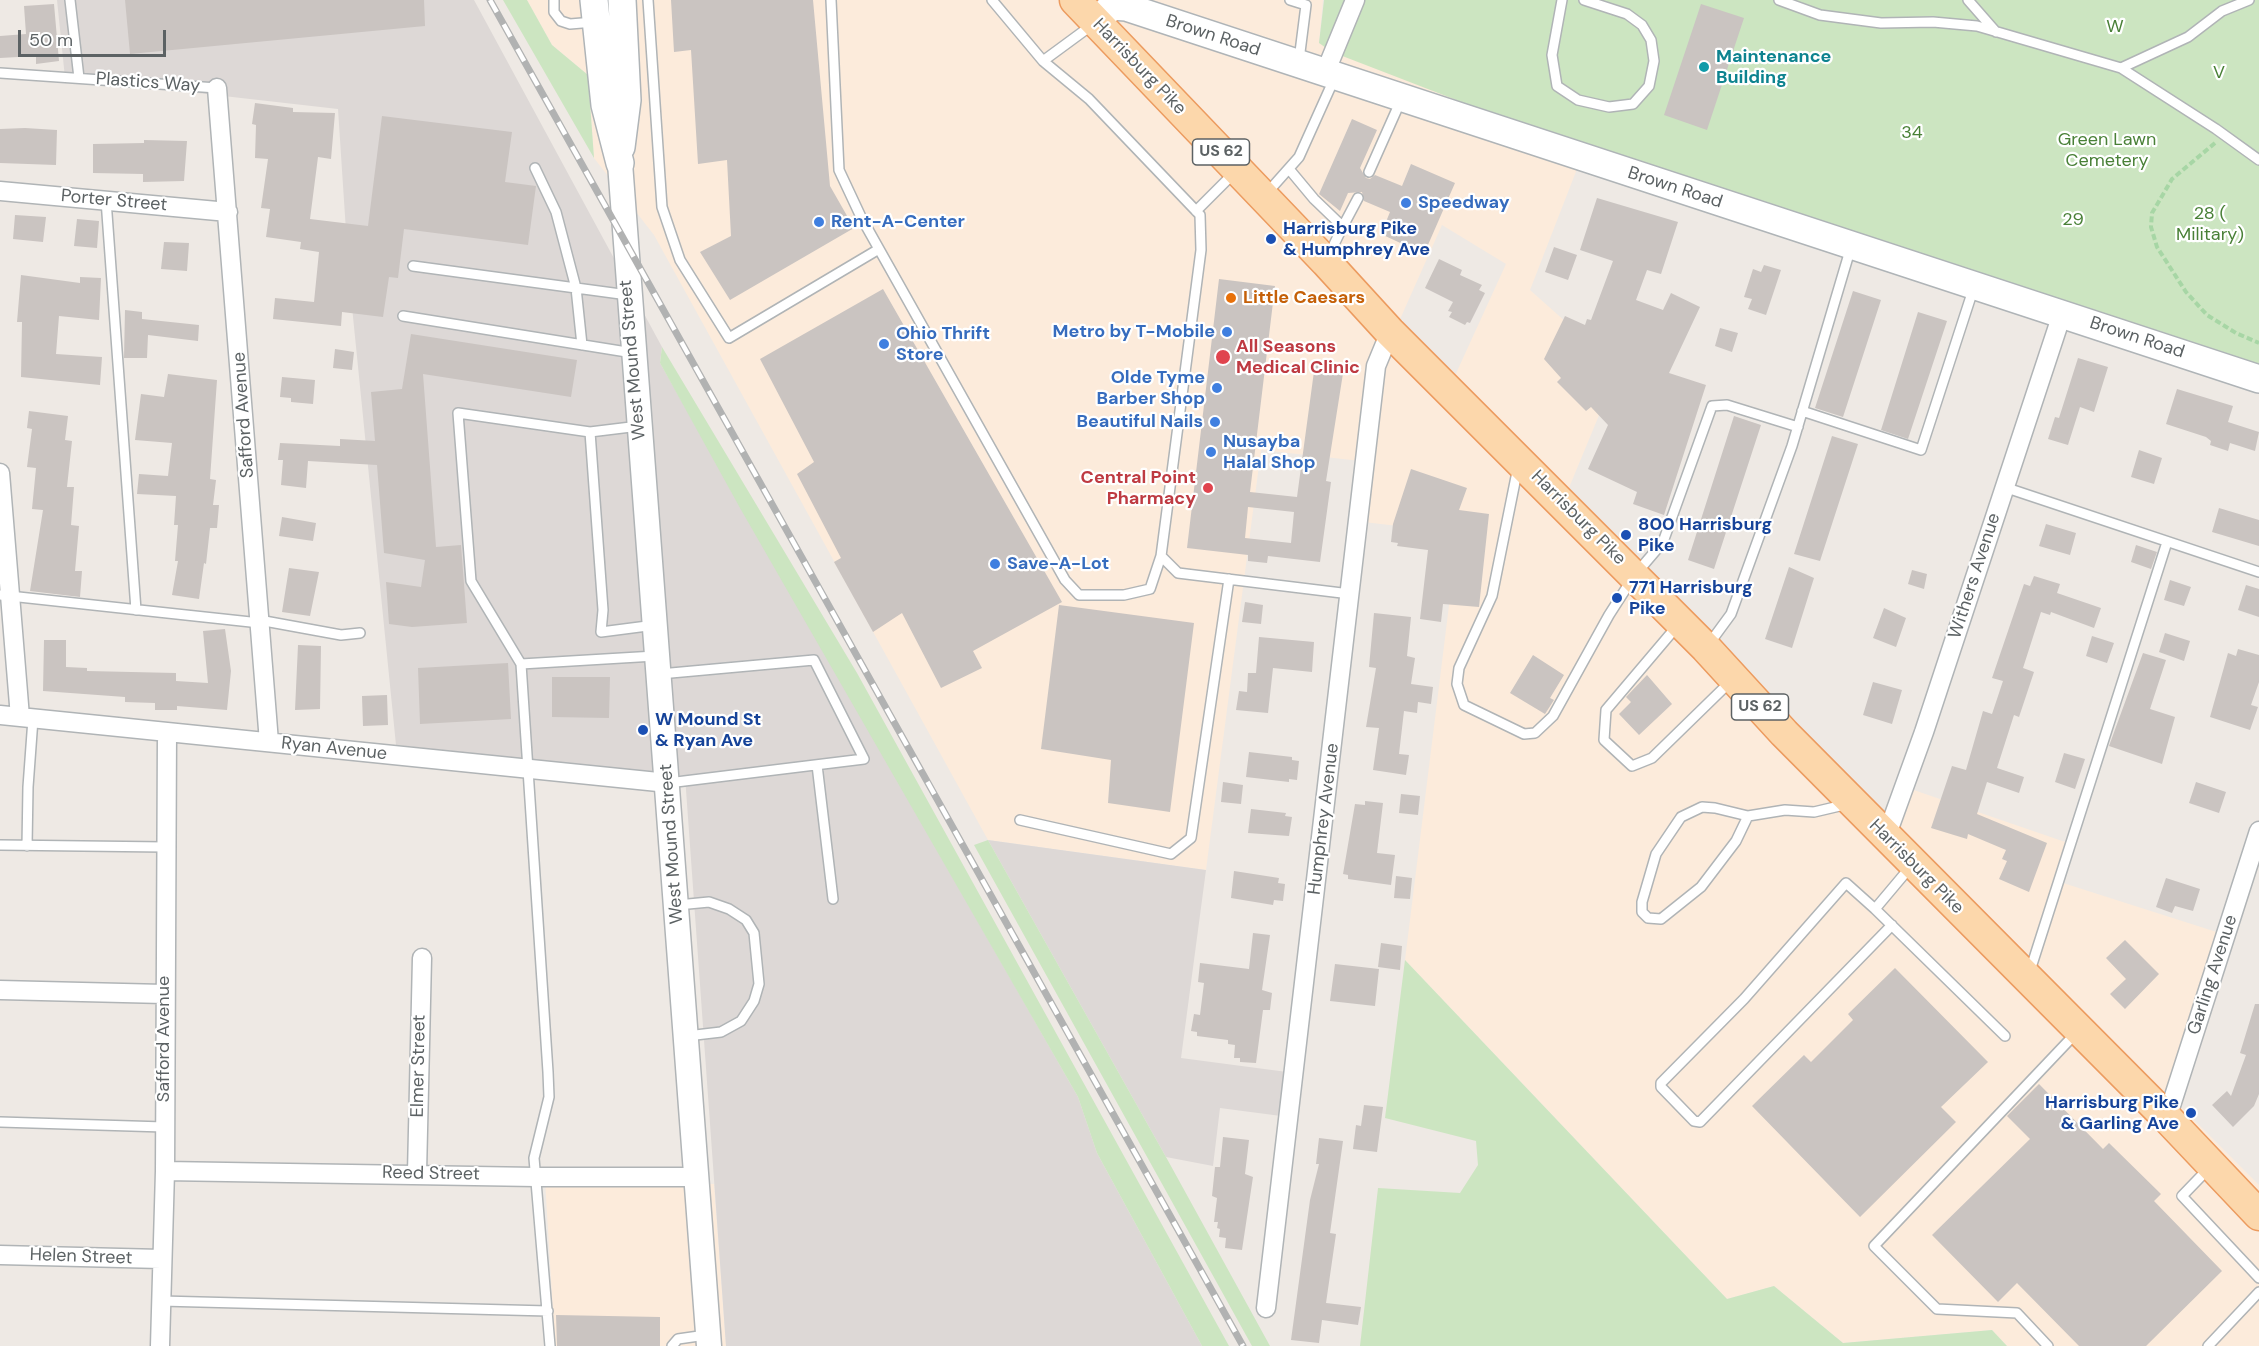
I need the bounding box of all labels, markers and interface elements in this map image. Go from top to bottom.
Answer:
street label: Brown Road [1163,11,1263,61]
street label: Harrisburg Pike [1088,15,1190,119]
park label: W [2106,16,2124,38]
scale bar [21,18,170,56]
text: 50 m [29,28,73,52]
place label: Maintenance Building [1716,46,1831,88]
marker: Maintenance Building [1697,60,1711,74]
park label: V [2213,62,2225,84]
street label: Plastics Way [95,69,201,97]
park label: 34 [1901,122,1923,144]
park label: Green Lawn Cemetery [2058,129,2156,172]
road number: US 62 [1192,139,1250,165]
street label: Brown Road [1625,163,1725,213]
street label: Porter Street [60,186,168,216]
place label: Speedway [1418,192,1510,214]
marker: Speedway [1399,196,1413,210]
park label: 28 ( Military) [2176,203,2244,246]
park label: 29 [2062,209,2084,231]
place label: Rent-A-Center [831,211,965,233]
marker: Rent-A-Center [812,215,826,229]
place label: Harrisburg Pike & Humphrey Ave [1283,218,1430,260]
marker: Harrisburg Pike & Humphrey Ave [1264,232,1278,246]
street label: West Mound Street [615,279,651,441]
place label: Little Caesars [1243,287,1365,309]
marker: Little Caesars [1224,291,1238,305]
street label: Brown Road [2087,313,2187,363]
place label: Metro by T-Mobile [1053,321,1215,343]
place label: Ohio Thrift Store [896,323,990,366]
marker: Metro by T-Mobile [1220,325,1234,339]
place label: All Seasons Medical Clinic [1236,336,1360,378]
marker: Ohio Thrift Store [877,337,891,351]
marker: All Seasons Medical Clinic [1214,348,1232,366]
street label: Safford Avenue [229,351,259,479]
place label: Olde Tyme Barber Shop [1097,367,1205,410]
marker: Olde Tyme Barber Shop [1210,381,1224,395]
place label: Beautiful Nails [1077,411,1203,433]
marker: Beautiful Nails [1208,415,1222,429]
place label: Nusayba Halal Shop [1223,431,1316,474]
marker: Nusayba Halal Shop [1204,445,1218,459]
street label: Harrisburg Pike [1526,466,1630,570]
place label: Central Point Pharmacy [1081,467,1196,510]
marker: Central Point Pharmacy [1201,481,1215,495]
street label: Withers Avenue [1944,510,2006,642]
place label: 800 Harrisburg Pike [1638,514,1772,556]
marker: 800 Harrisburg Pike [1619,528,1633,542]
place label: Save-A-Lot [1007,553,1109,575]
marker: Save-A-Lot [988,557,1002,571]
place label: 771 Harrisburg Pike [1629,577,1753,620]
marker: 771 Harrisburg Pike [1610,591,1624,605]
road number: US 62 [1732,694,1788,720]
place label: W Mound St & Ryan Ave [655,709,761,752]
marker: W Mound St & Ryan Ave [636,723,650,737]
street label: Ryan Avenue [280,733,388,765]
street label: Humphrey Avenue [1304,742,1344,896]
street label: West Mound Street [656,763,688,925]
street label: Harrisburg Pike [1864,815,1968,919]
street label: Garling Avenue [2183,912,2243,1038]
street label: Safford Avenue [153,976,175,1102]
street label: Elmer Street [407,1014,431,1118]
place label: Harrisburg Pike & Garling Ave [2045,1092,2179,1134]
marker: Harrisburg Pike & Garling Ave [2184,1106,2198,1120]
street label: Reed Street [382,1162,480,1186]
street label: Helen Street [29,1244,133,1270]

